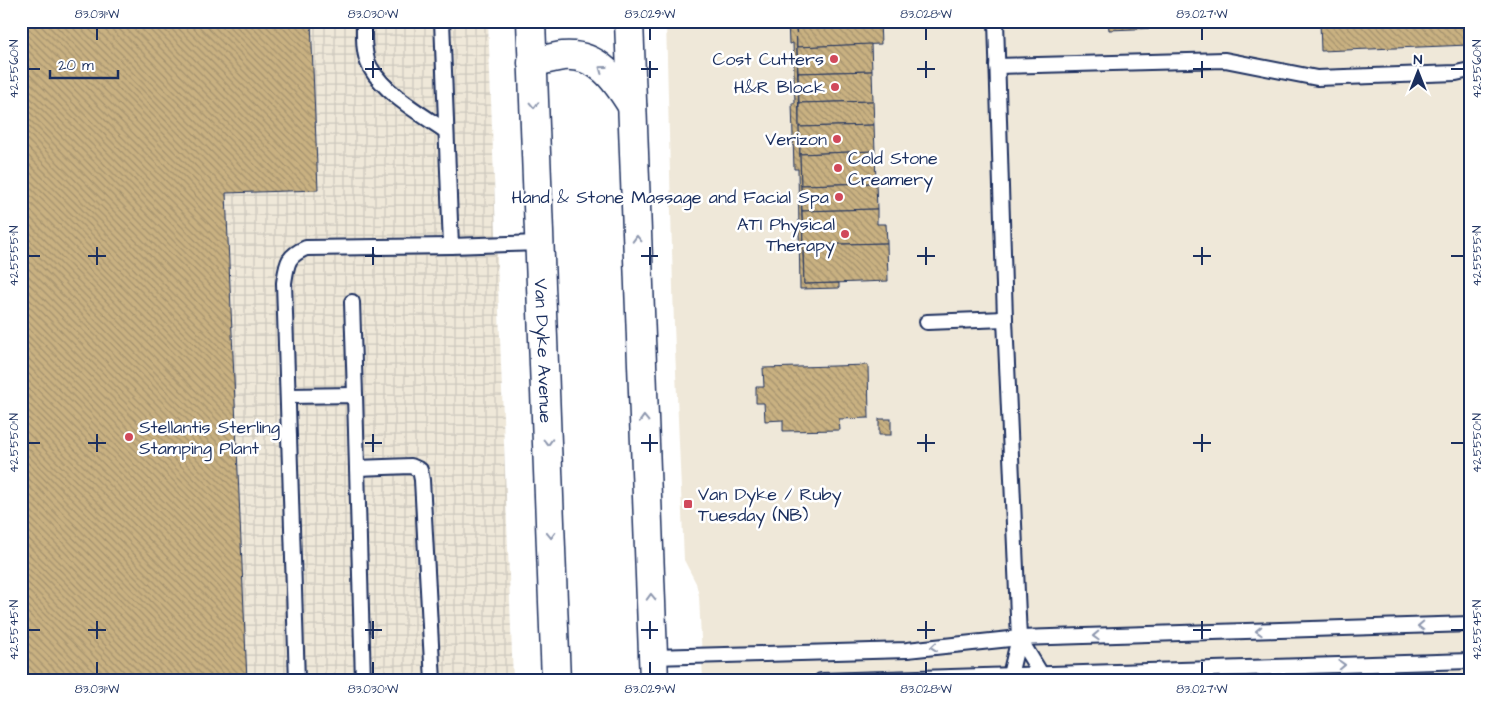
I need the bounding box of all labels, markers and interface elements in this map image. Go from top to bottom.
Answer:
text: 83.031°W [75,6,120,23]
text: 83.030°W [348,6,399,23]
text: 83.029°W [625,6,676,23]
text: 83.028°W [900,6,953,23]
text: 83.027°W [1176,6,1228,23]
text: 42.5560°N [6,39,23,98]
text: 42.5560°N [1469,39,1486,98]
place label: Cost Cutters [712,47,824,72]
scale bar [50,48,118,80]
north arrow [1394,48,1444,98]
text: N [1414,50,1423,70]
marker: Cost Cutters [828,53,840,65]
text: 20 m [58,55,94,76]
one-way arrow [599,66,608,74]
place label: H&R Block [734,75,825,100]
marker: H&R Block [829,81,841,93]
one-way arrow [529,102,539,109]
place label: Verizon [765,127,827,152]
marker: Verizon [831,133,843,145]
place label: Cold Stone Creamery [848,146,938,193]
marker: Cold Stone Creamery [832,162,844,174]
place label: Hand & Stone Massage and Facial Spa [512,185,829,211]
marker: Hand & Stone Massage and Facial Spa [833,191,845,203]
place label: ATI Physical Therapy [737,212,835,259]
text: 42.5555°N [6,225,23,286]
text: 42.5555°N [1469,225,1486,286]
marker: ATI Physical Therapy [839,228,851,240]
one-way arrow [632,234,642,242]
street label: Van Dyke Avenue [528,278,559,424]
text: 42.5550°N [6,413,23,473]
text: 42.5550°N [1469,413,1486,473]
one-way arrow [639,414,650,422]
place label: Stellantis Sterling Stamping Plant [139,415,280,462]
marker: Stellantis Sterling Stamping Plant [123,431,135,443]
one-way arrow [542,438,553,446]
place label: Van Dyke / Ruby Tuesday (NB) [698,482,842,529]
marker: Van Dyke / Ruby Tuesday (NB) [682,498,694,510]
one-way arrow [546,532,557,540]
one-way arrow [646,593,656,600]
text: 42.5545°N [6,599,23,660]
text: 42.5545°N [1469,599,1486,660]
one-way arrow [1417,621,1424,631]
one-way arrow [1254,626,1262,636]
one-way arrow [1092,631,1100,641]
one-way arrow [930,641,938,652]
one-way arrow [1338,660,1346,671]
text: 83.031°W [75,681,120,698]
text: 83.030°W [348,681,399,698]
text: 83.029°W [625,681,676,698]
text: 83.028°W [900,681,953,698]
text: 83.027°W [1176,681,1228,698]

